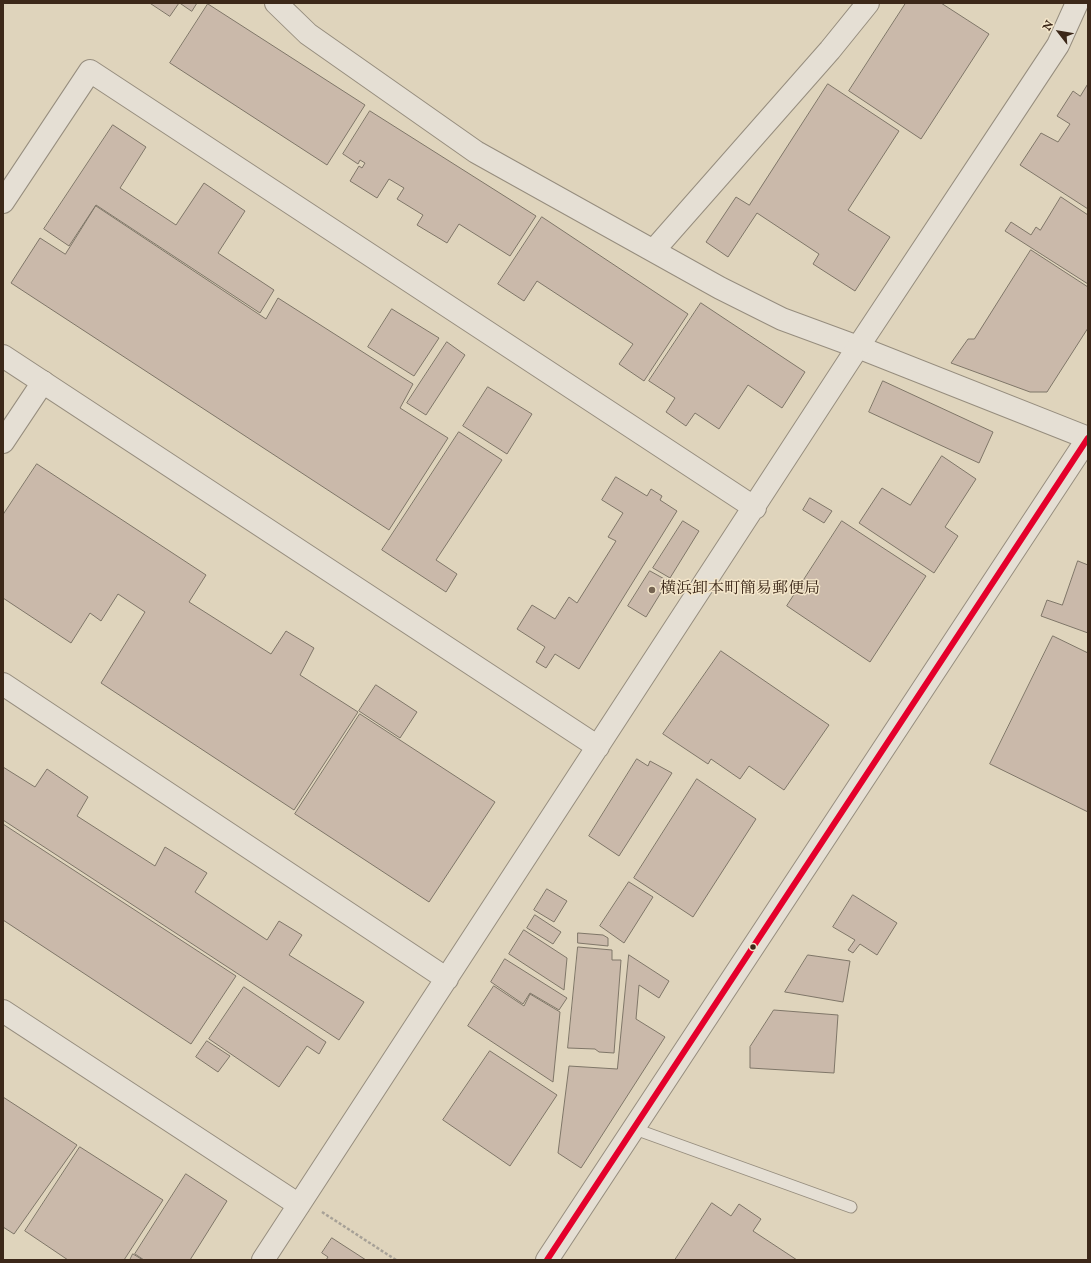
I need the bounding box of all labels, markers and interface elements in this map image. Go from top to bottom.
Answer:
north arrow [1039,12,1079,52]
text: N [1040,18,1057,34]
place label: 横浜卸本町簡易郵便局 [660,580,820,600]
marker: 横浜卸本町簡易郵便局 [647,585,657,595]
unlabelled marker [748,942,758,952]

